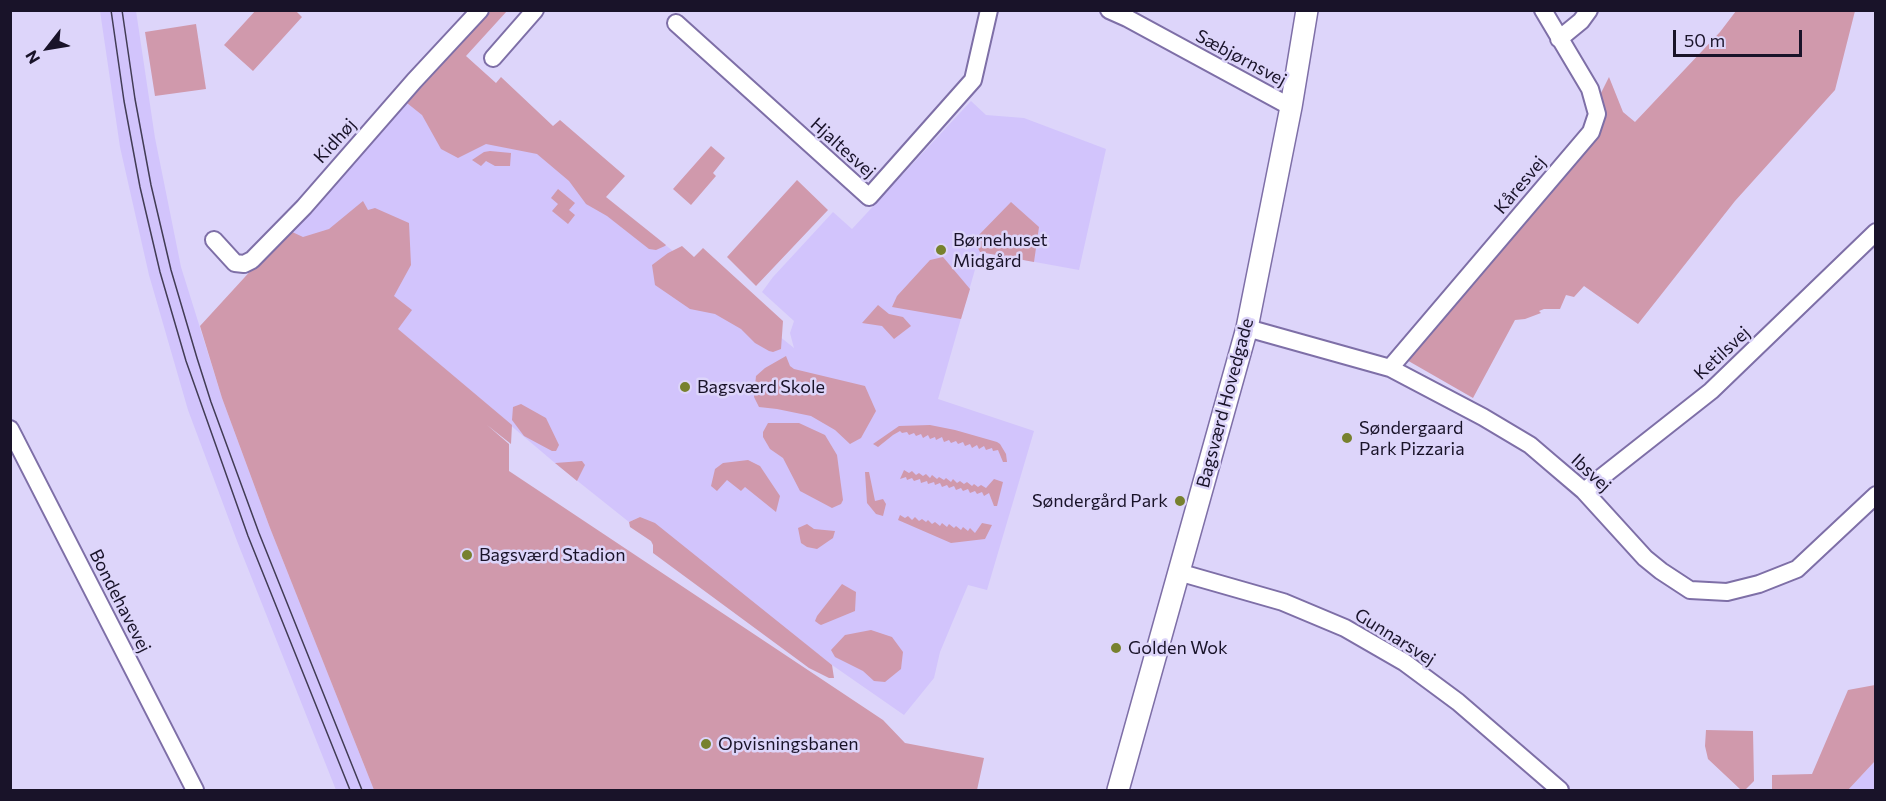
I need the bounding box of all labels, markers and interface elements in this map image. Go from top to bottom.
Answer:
north arrow [18,18,78,78]
scale bar [1676,18,1805,56]
street label: Sæbjørnsvej [1192,25,1290,91]
text: 50 m [1684,29,1725,51]
text: N [21,47,43,68]
street label: Hjaltesvej [806,113,880,183]
street label: Kidhøj [309,114,361,168]
street label: Kåresvej [1490,152,1550,218]
place label: Børnehuset Midgård [953,229,1048,272]
marker: Børnehuset Midgård [934,243,948,257]
street label: Bagsværd Hovedgade [1192,316,1258,490]
street label: Ketilsvej [1690,322,1754,384]
place label: Bagsværd Skole [697,376,825,398]
marker: Bagsværd Skole [678,380,692,394]
place label: Søndergaard Park Pizzaria [1359,417,1465,460]
marker: Søndergaard Park Pizzaria [1340,431,1354,445]
street label: Ibsvej [1567,449,1615,497]
place label: Søndergård Park [1032,490,1168,512]
marker: Søndergård Park [1173,494,1187,508]
place label: Bagsværd Stadion [479,544,626,566]
street label: Bondehavevej [85,546,155,656]
marker: Bagsværd Stadion [460,548,474,562]
street label: Gunnarsvej [1351,604,1439,670]
place label: Golden Wok [1128,637,1228,659]
marker: Golden Wok [1109,641,1123,655]
place label: Opvisningsbanen [718,733,859,755]
marker: Opvisningsbanen [699,737,713,751]

